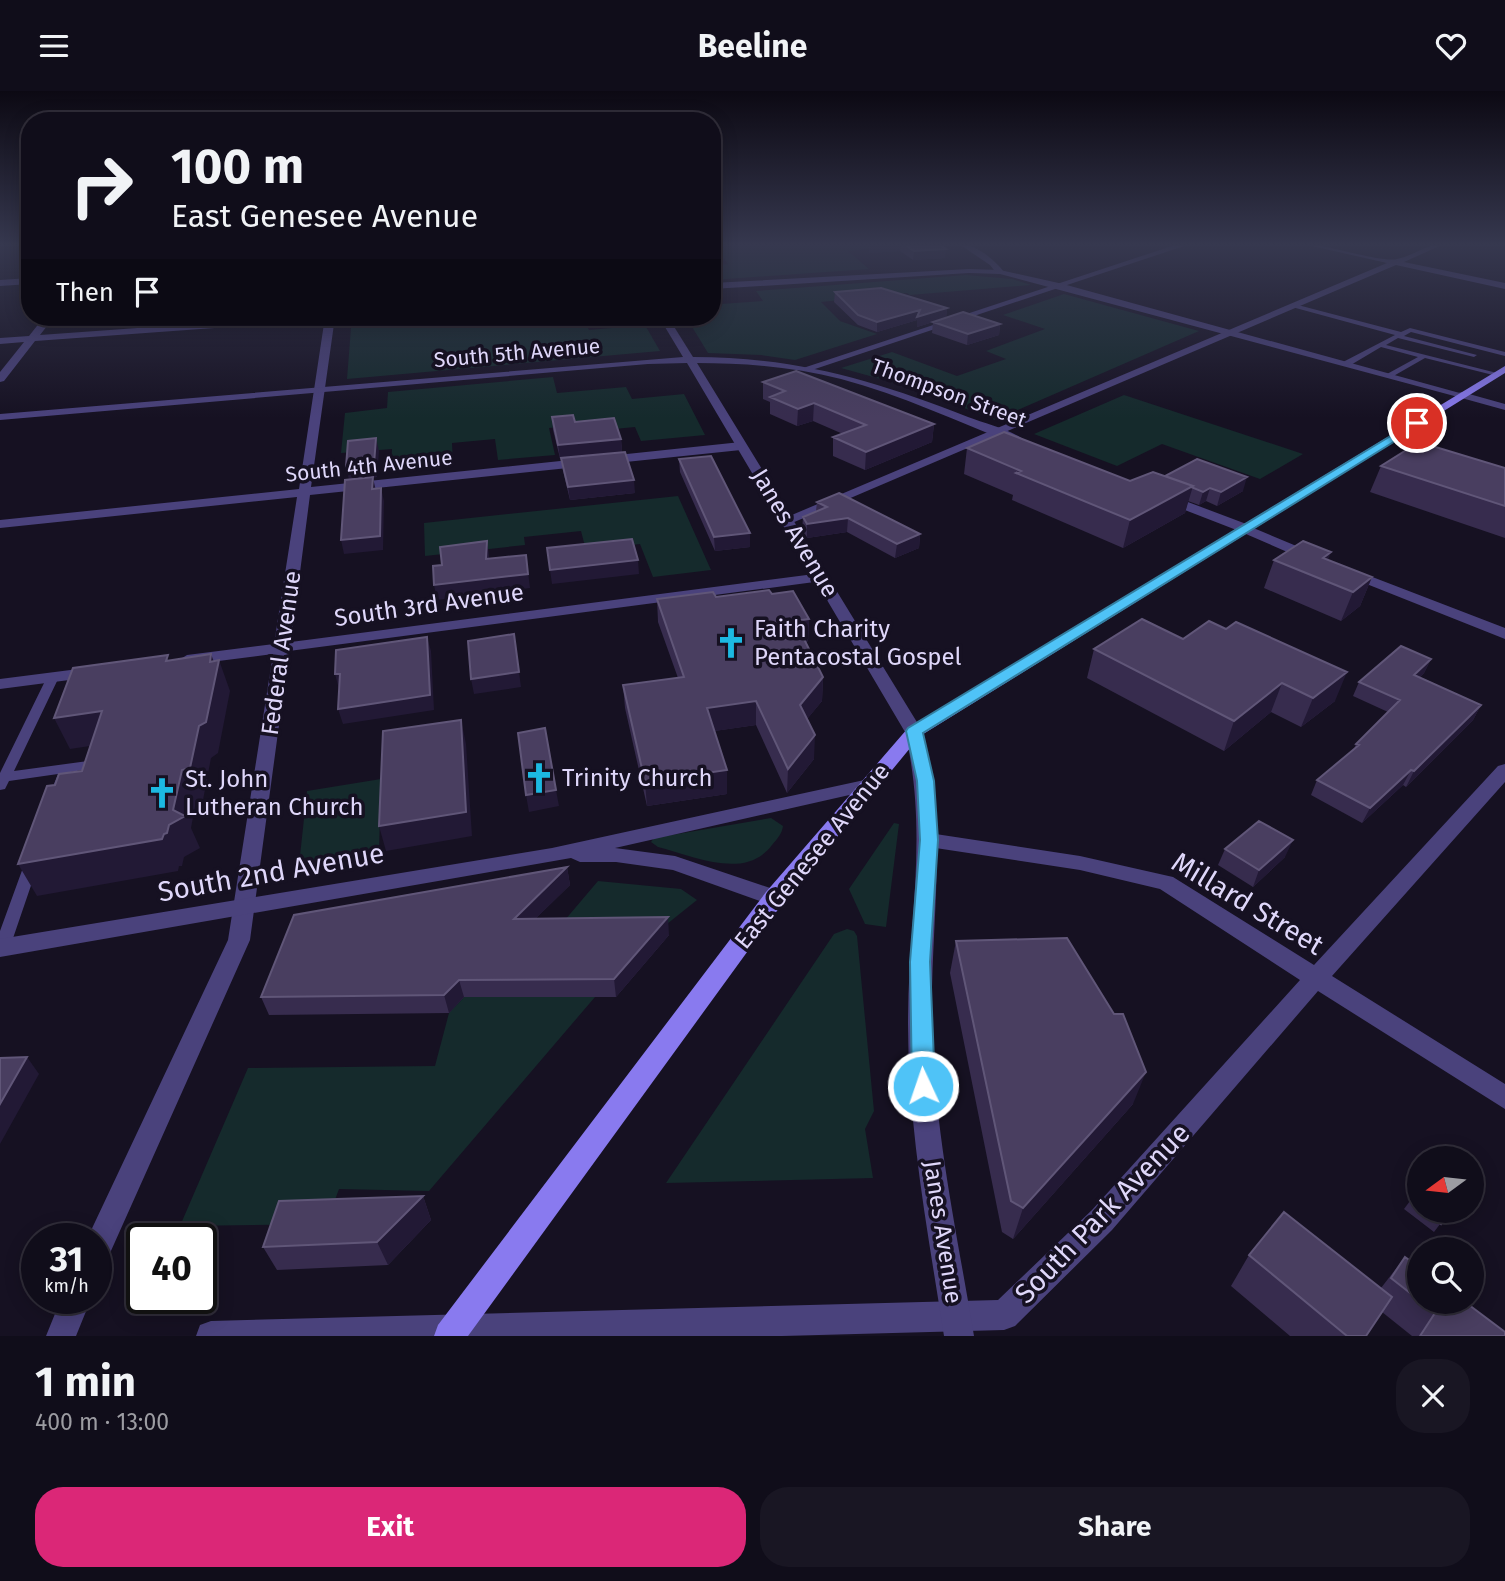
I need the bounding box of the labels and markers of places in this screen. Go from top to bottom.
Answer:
pin [1387,393,1447,453]
place label: Faith Charity Pentacostal Gospel [754,615,962,671]
church icon: Faith Charity Pentacostal Gospel [714,626,748,660]
church icon: Trinity Church [522,761,556,795]
place label: Trinity Church [562,764,713,792]
place label: St. John Lutheran Church [185,765,364,821]
church icon: St. John Lutheran Church [145,776,179,810]

